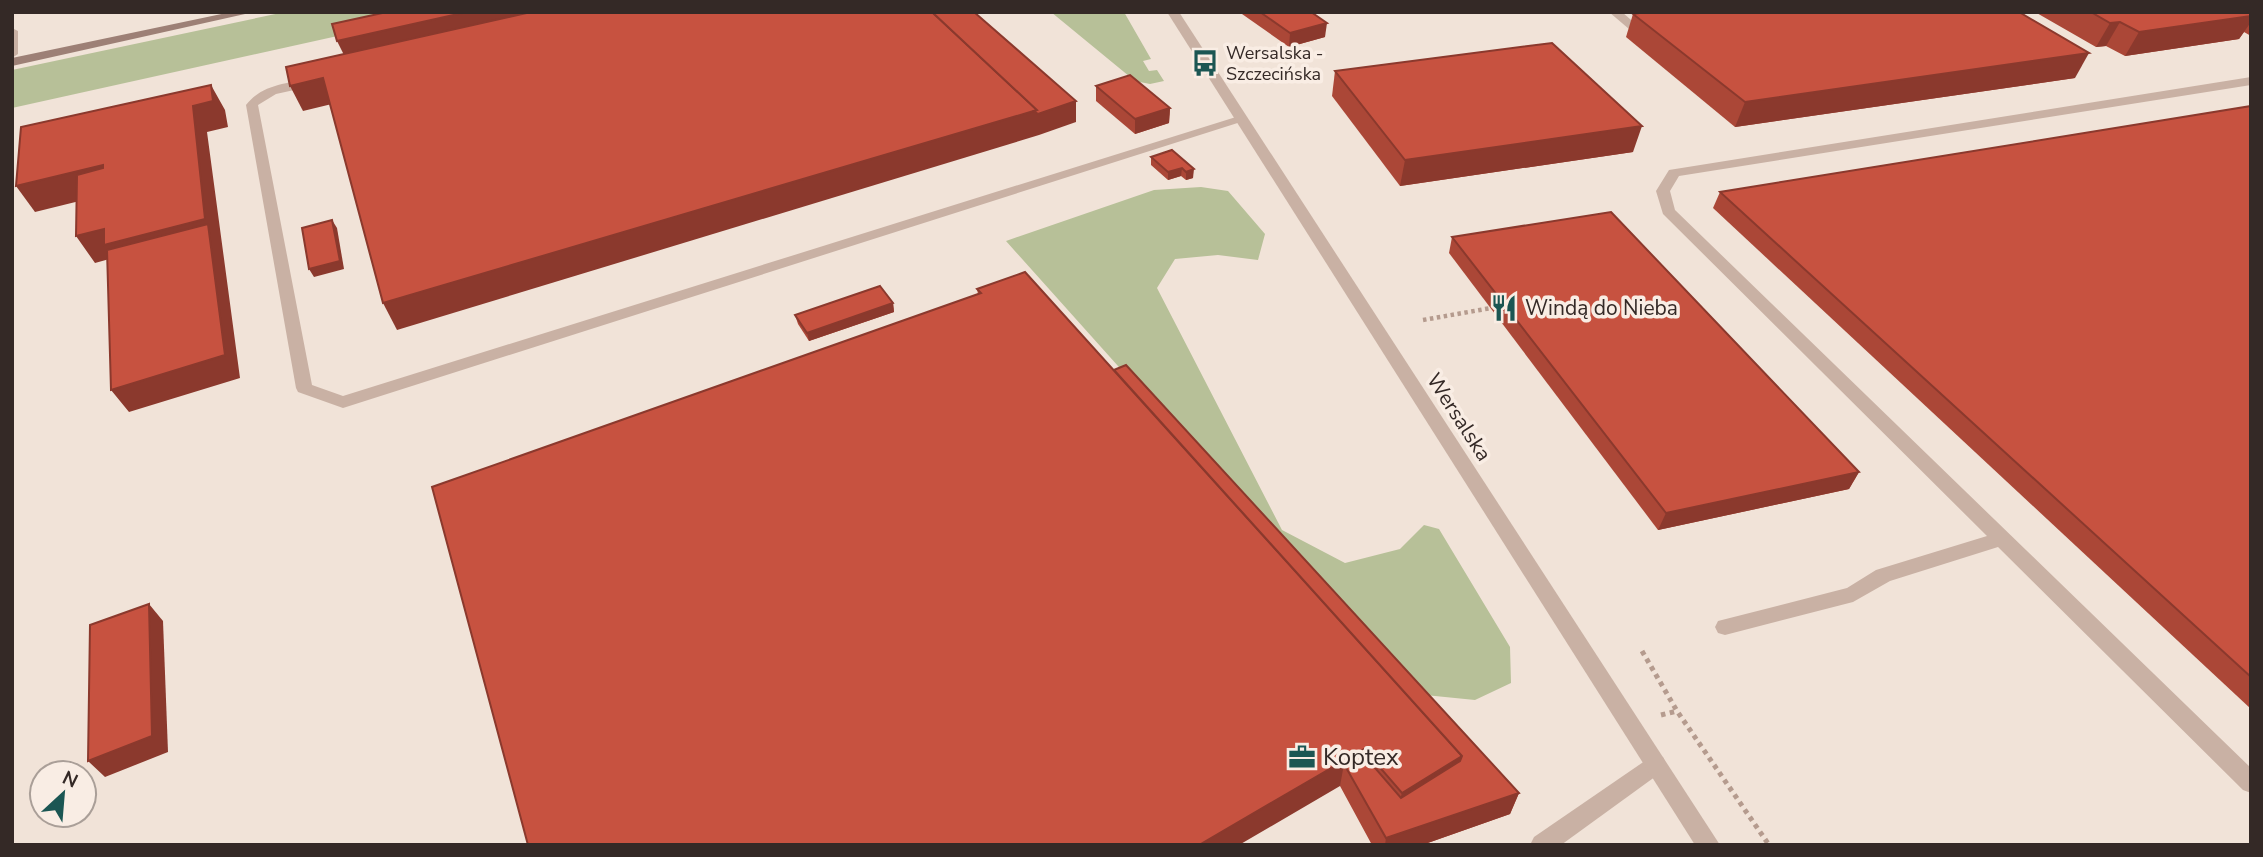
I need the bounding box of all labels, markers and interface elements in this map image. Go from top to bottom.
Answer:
place label: Wersalska - Szczecińska [1226,41,1324,86]
bus stop icon: Wersalska - Szczecińska [1190,48,1220,78]
restaurant icon: Windą do Nieba [1489,293,1519,323]
place label: Windą do Nieba [1525,294,1678,322]
street label: Wersalska [1420,368,1498,466]
place label: Koptex [1323,741,1399,773]
office icon: Koptex [1287,742,1317,772]
north arrow [28,759,98,829]
text: N [58,765,82,794]

